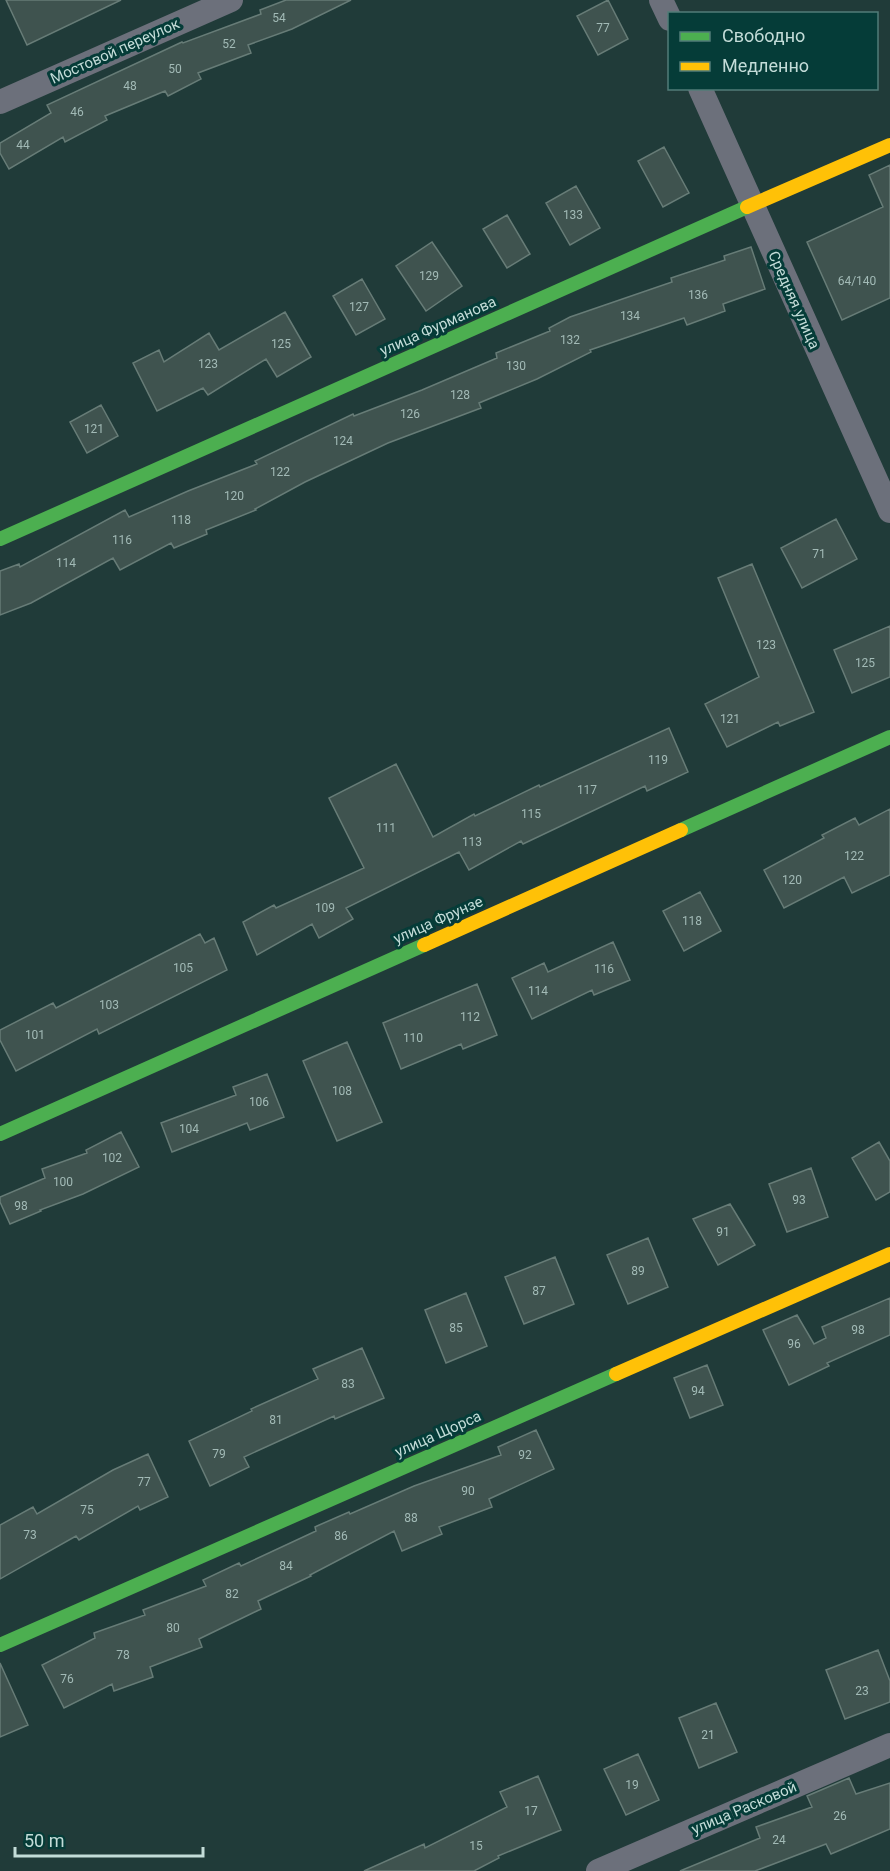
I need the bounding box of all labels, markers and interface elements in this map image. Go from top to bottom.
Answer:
house number: 54 [272,11,286,25]
legend [668,12,878,90]
street label: Мостовой переулок [48,14,182,88]
house number: 77 [596,21,610,35]
text: Свободно [722,25,805,46]
house number: 52 [222,37,236,51]
text: Медленно [722,55,809,76]
house number: 50 [168,62,182,76]
house number: 48 [123,79,137,93]
house number: 46 [70,105,84,119]
house number: 44 [16,138,30,152]
house number: 133 [563,208,583,222]
street label: Средняя улица [764,248,824,352]
house number: 129 [419,269,439,283]
house number: 64/140 [838,274,877,288]
house number: 136 [688,288,708,302]
street label: улица Фурманова [377,292,499,360]
house number: 127 [349,300,369,314]
house number: 134 [620,309,640,323]
house number: 132 [560,333,580,347]
house number: 125 [271,337,291,351]
house number: 123 [198,357,218,371]
house number: 130 [506,359,526,373]
house number: 128 [450,388,470,402]
house number: 126 [400,407,420,421]
house number: 121 [84,422,104,436]
house number: 124 [333,434,353,448]
house number: 122 [270,465,290,479]
house number: 120 [224,489,244,503]
house number: 118 [171,513,191,527]
house number: 116 [112,533,132,547]
house number: 71 [812,547,826,561]
house number: 114 [56,556,76,570]
house number: 123 [756,638,776,652]
house number: 125 [855,656,875,670]
house number: 121 [720,712,740,726]
house number: 119 [648,753,668,767]
house number: 117 [577,783,597,797]
house number: 115 [521,807,541,821]
house number: 111 [376,821,396,835]
house number: 113 [462,835,482,849]
house number: 122 [844,849,864,863]
house number: 120 [782,873,802,887]
street label: улица Фрунзе [390,892,486,948]
house number: 109 [315,901,335,915]
house number: 118 [682,914,702,928]
house number: 105 [173,961,193,975]
house number: 116 [594,962,614,976]
house number: 114 [528,984,548,998]
house number: 103 [99,998,119,1012]
house number: 112 [460,1010,480,1024]
house number: 101 [25,1028,45,1042]
house number: 110 [403,1031,423,1045]
house number: 108 [332,1084,352,1098]
house number: 106 [249,1095,269,1109]
house number: 104 [179,1122,199,1136]
house number: 102 [102,1151,122,1165]
house number: 100 [53,1175,73,1189]
house number: 93 [792,1193,806,1207]
house number: 98 [14,1199,28,1213]
house number: 91 [716,1225,730,1239]
house number: 89 [631,1264,645,1278]
house number: 87 [532,1284,546,1298]
house number: 85 [449,1321,463,1335]
house number: 98 [851,1323,865,1337]
house number: 96 [787,1337,801,1351]
house number: 83 [341,1377,355,1391]
house number: 94 [691,1384,705,1398]
street label: улица Щорса [392,1407,484,1461]
house number: 81 [269,1413,283,1427]
house number: 79 [212,1447,226,1461]
house number: 92 [518,1448,532,1462]
house number: 77 [137,1475,151,1489]
house number: 90 [461,1484,475,1498]
house number: 75 [80,1503,94,1517]
house number: 88 [404,1511,418,1525]
house number: 73 [23,1528,37,1542]
house number: 86 [334,1529,348,1543]
house number: 84 [279,1559,293,1573]
house number: 82 [225,1587,239,1601]
house number: 80 [166,1621,180,1635]
house number: 78 [116,1648,130,1662]
house number: 76 [60,1672,74,1686]
house number: 23 [855,1684,869,1698]
house number: 21 [701,1728,715,1742]
house number: 19 [625,1778,639,1792]
street label: улица Расковой [689,1778,799,1838]
house number: 17 [524,1804,538,1818]
house number: 26 [833,1809,847,1823]
scale bar [15,1820,202,1858]
text: 50 m [24,1830,64,1851]
house number: 24 [772,1833,786,1847]
house number: 15 [469,1839,483,1853]

